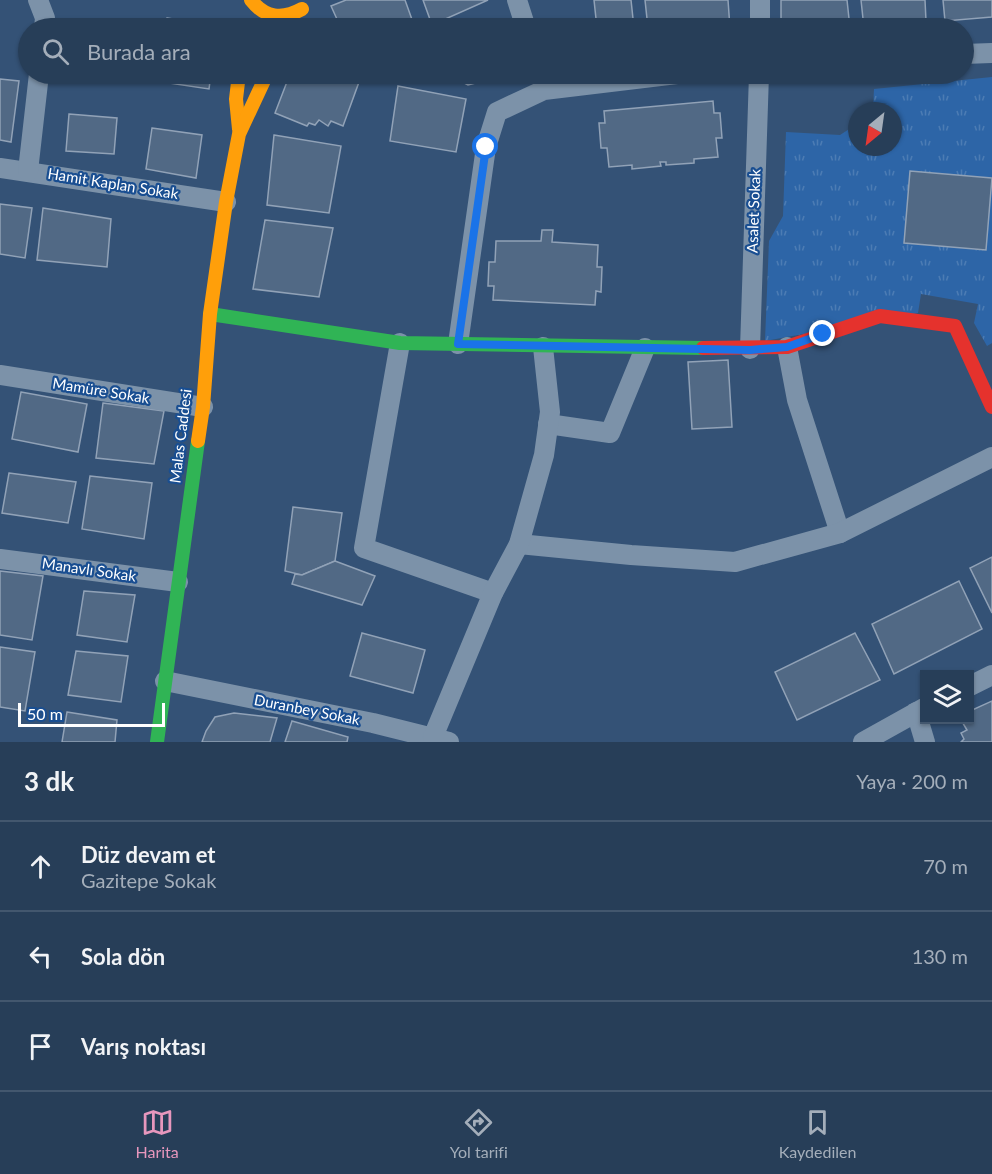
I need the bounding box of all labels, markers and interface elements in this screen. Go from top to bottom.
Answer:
search box [18,18,974,84]
icon: search [39,35,72,68]
text: Burada ara [87,38,191,65]
north arrow [848,102,902,156]
route start [472,133,498,159]
street label: Hamit Kaplan Sokak [47,164,180,202]
street label: Asalet Sokak [743,168,763,253]
route end [809,320,835,346]
street label: Mamüre Sokak [51,373,151,407]
street label: Malas Caddesi [165,388,195,484]
street label: Manavlı Sokak [41,553,138,585]
map controls [920,670,974,724]
button: layers [920,670,974,724]
street label: Duranbey Sokak [253,690,362,728]
scale bar [18,700,165,728]
text: 50 m [27,704,63,723]
text: 3 dk [24,765,74,797]
text: Yaya · 200 m [856,769,968,793]
text: Düz devam et [81,841,216,868]
icon: ahead [24,850,57,883]
text: 70 m [923,854,968,878]
text: Gazitepe Sokak [81,868,216,892]
icon: left [24,940,57,973]
text: Sola dön [81,943,165,970]
text: 130 m [912,944,968,968]
icon: arrive [24,1030,57,1063]
text: Varış noktası [81,1033,206,1060]
tab: Harita [136,1106,179,1161]
tab: Yol tarifi [450,1106,508,1161]
tab: Kaydedilen [779,1106,856,1161]

